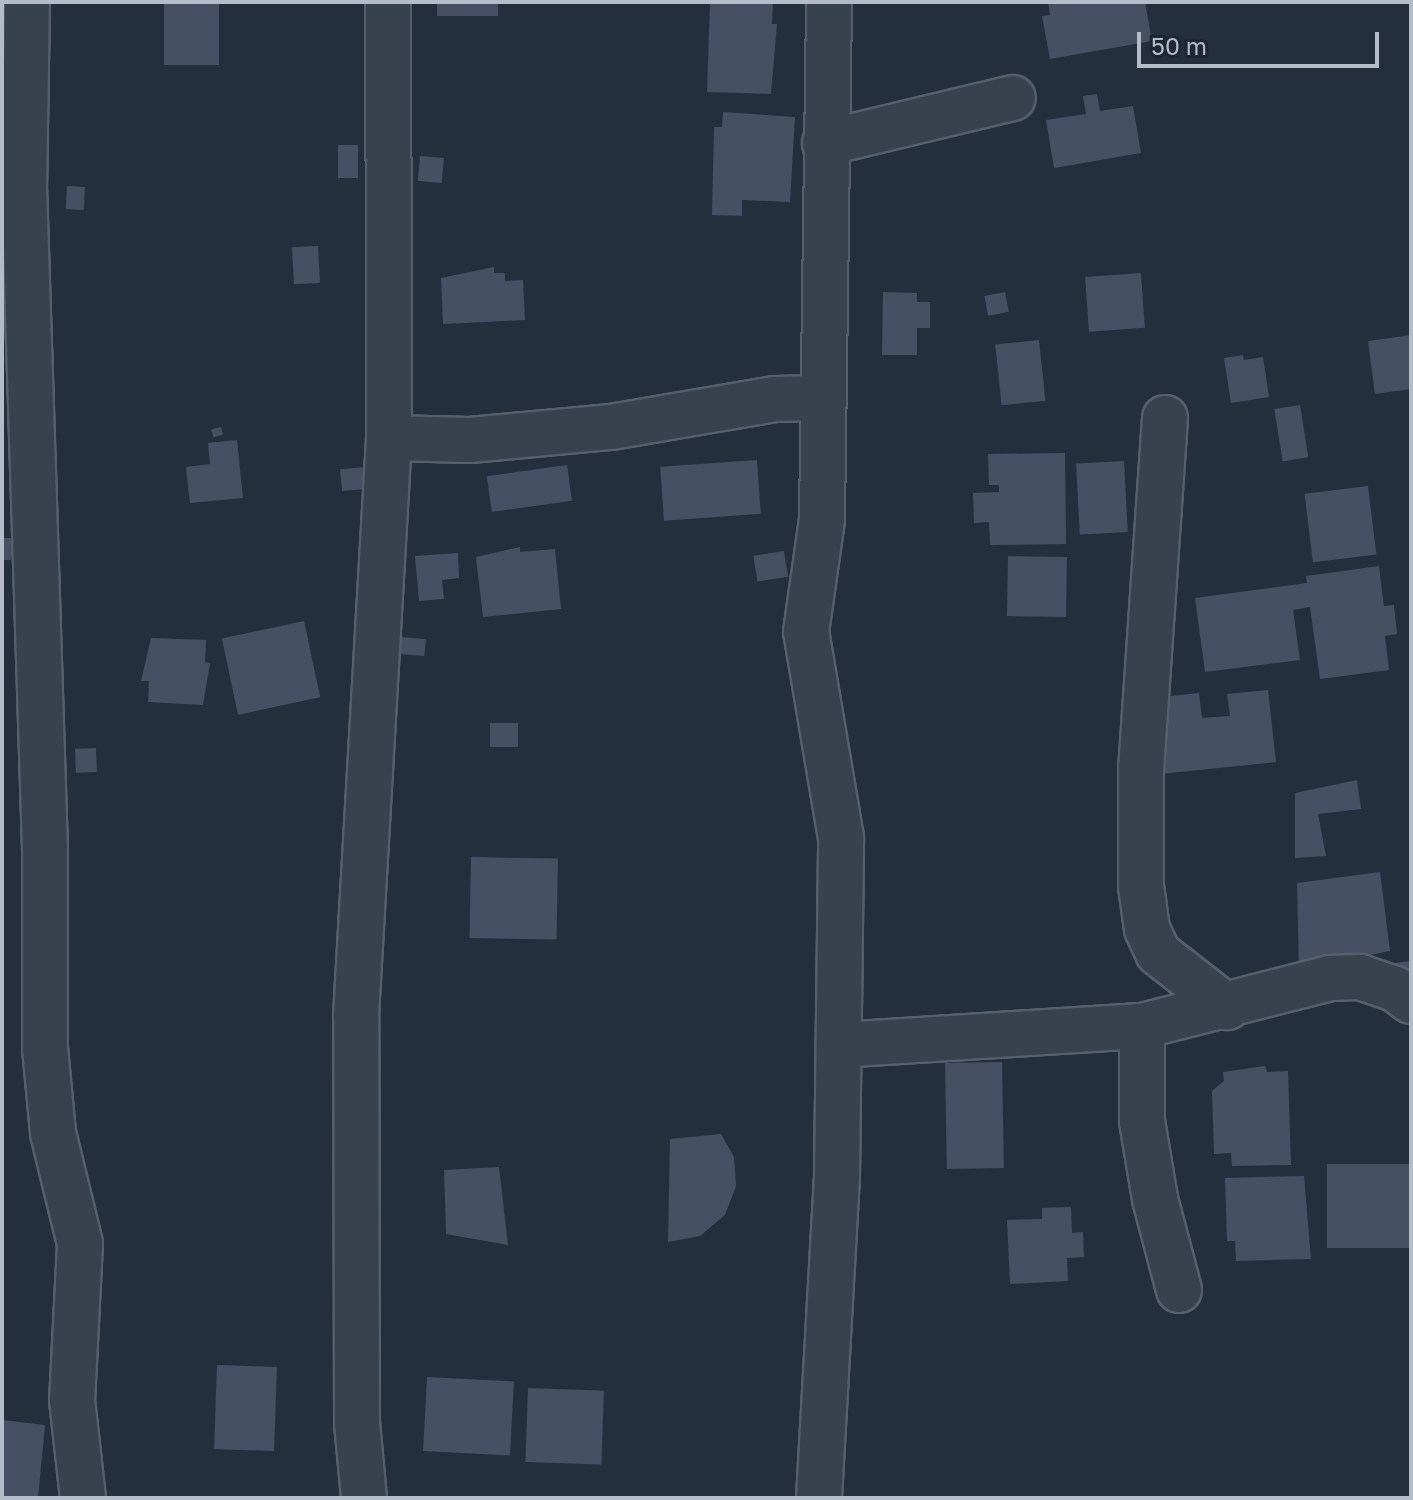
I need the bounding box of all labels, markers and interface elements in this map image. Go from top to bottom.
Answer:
scale bar [1141,16,1383,66]
text: 50 m [1151,31,1207,60]

